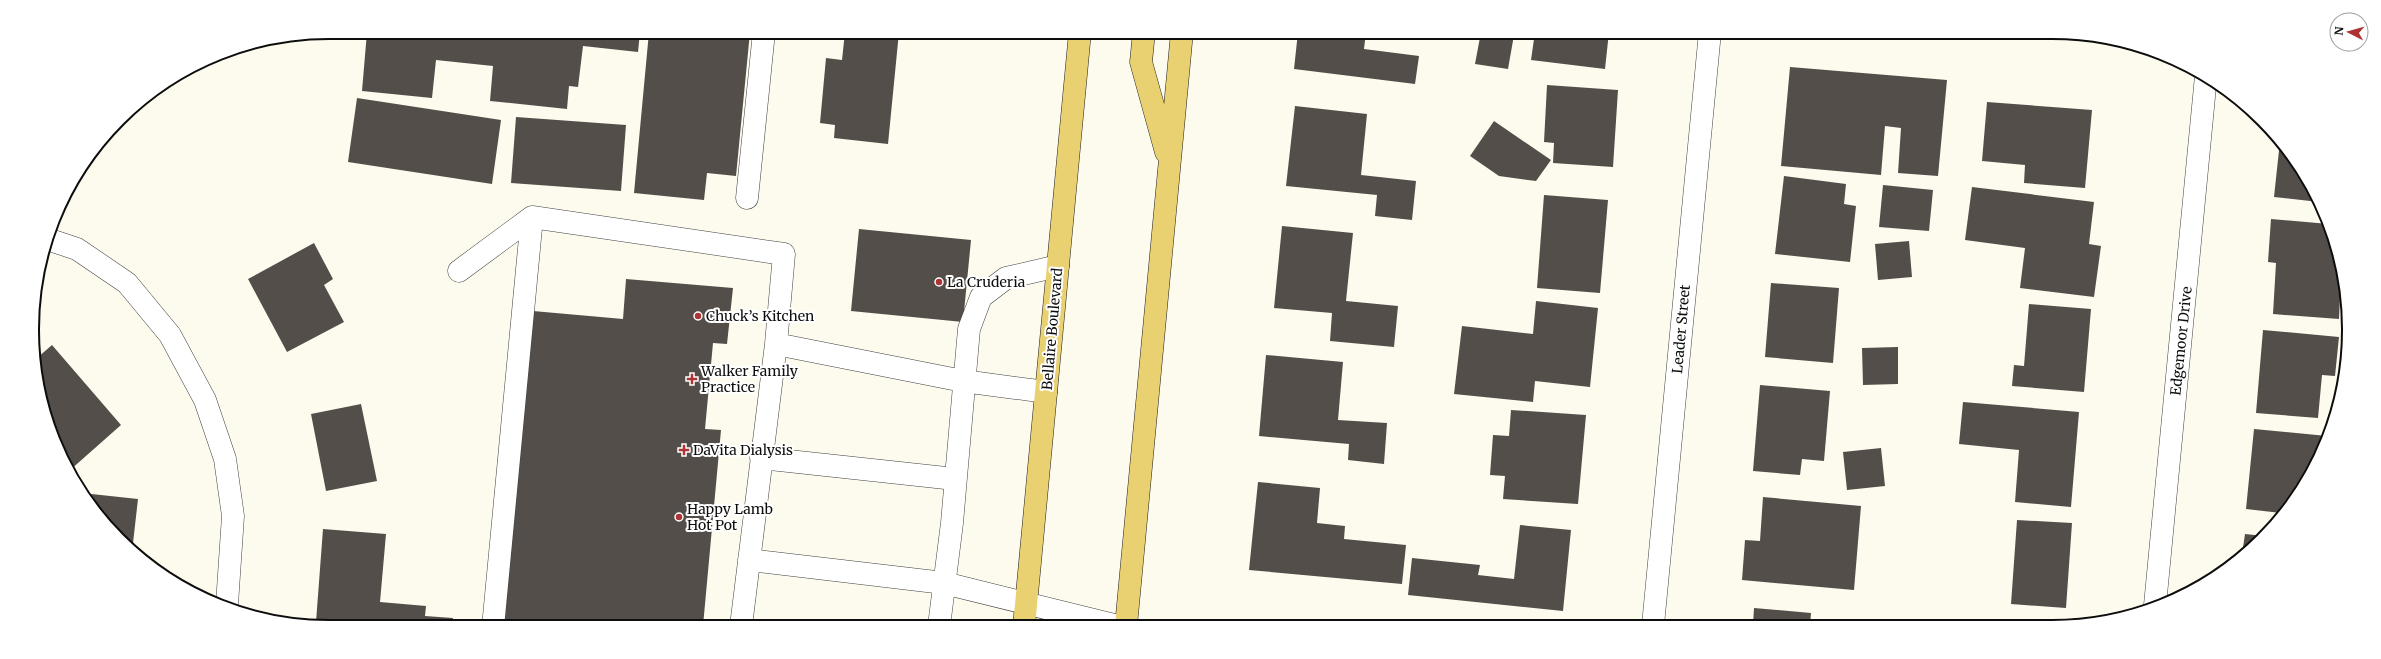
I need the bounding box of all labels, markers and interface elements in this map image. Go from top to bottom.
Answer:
north arrow [2329,12,2369,52]
text: N [2332,26,2347,36]
street label: Bellaire Boulevard [1038,267,1066,391]
place label: La Cruderia [947,273,1026,291]
marker: La Cruderia [934,277,944,287]
street label: Leader Street [1668,283,1694,374]
street label: Edgemoor Drive [2166,286,2196,396]
place label: Chuck’s Kitchen [706,307,814,325]
marker: Chuck’s Kitchen [693,311,703,321]
place label: Walker Family Practice [700,362,799,396]
marker: Walker Family Practice [686,373,698,385]
place label: DaVita Dialysis [693,441,793,459]
marker: DaVita Dialysis [678,444,690,456]
place label: Happy Lamb Hot Pot [687,500,773,534]
marker: Happy Lamb Hot Pot [674,512,684,522]

